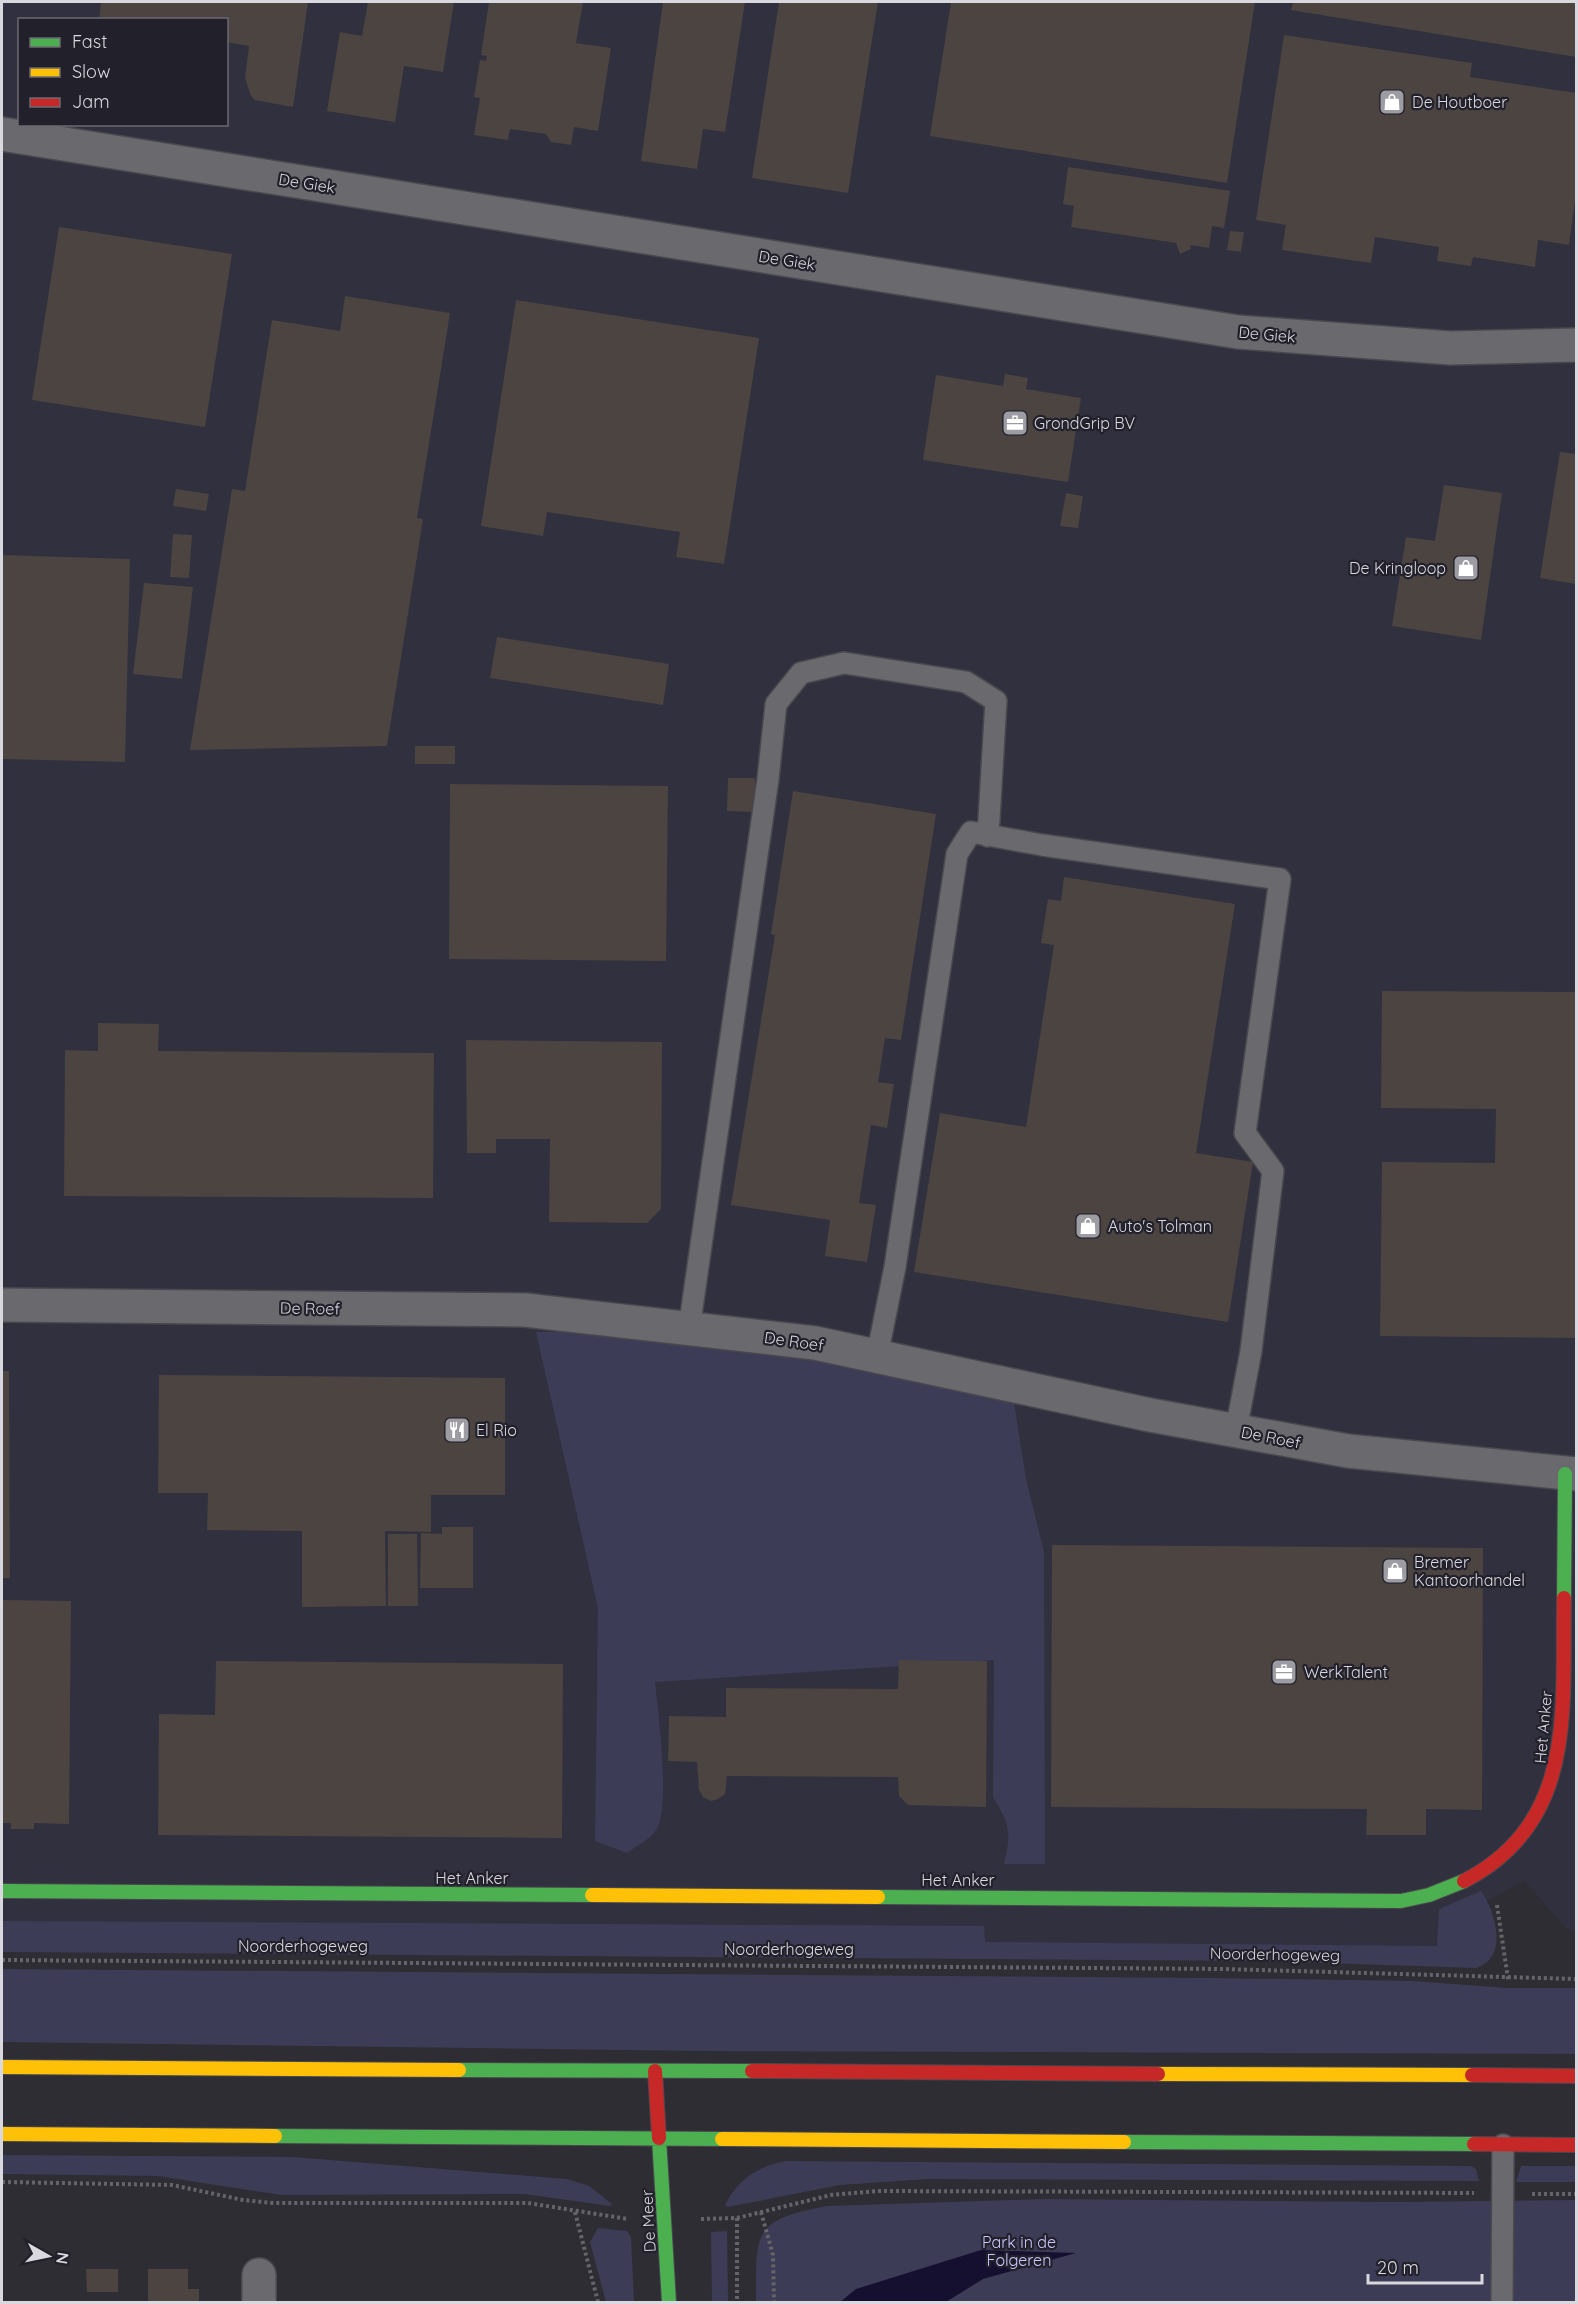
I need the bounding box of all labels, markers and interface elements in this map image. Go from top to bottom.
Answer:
legend [18,18,228,126]
text: Fast [72,30,107,53]
text: Slow [72,60,110,83]
shop icon: De Houtboer [1377,87,1407,117]
text: Jam [72,90,110,113]
place label: De Houtboer [1412,92,1507,112]
street label: De Giek [277,169,337,197]
street label: De Giek [757,246,817,274]
street label: De Giek [1238,322,1296,346]
office icon: GrondGrip BV [1000,408,1030,438]
place label: GrondGrip BV [1034,413,1136,433]
shop icon: De Kringloop [1451,553,1481,583]
place label: De Kringloop [1349,558,1446,578]
shop icon: Auto's Tolman [1073,1211,1103,1241]
place label: Auto's Tolman [1108,1216,1212,1236]
street label: De Roef [280,1297,340,1319]
street label: De Roef [763,1327,825,1355]
restaurant icon: El Rio [442,1415,472,1445]
place label: El Rio [476,1420,517,1440]
street label: De Roef [1240,1421,1303,1453]
place label: Bremer Kantoorhandel [1414,1552,1525,1590]
shop icon: Bremer Kantoorhandel [1380,1556,1410,1586]
office icon: WerkTalent [1269,1657,1299,1687]
place label: WerkTalent [1304,1662,1388,1682]
street label: Het Anker [1530,1690,1556,1764]
street label: Het Anker [435,1868,509,1888]
street label: Het Anker [921,1870,995,1890]
street label: Noorderhogeweg [238,1936,368,1956]
street label: Noorderhogeweg [724,1939,854,1959]
street label: Noorderhogeweg [1210,1943,1340,1965]
street label: De Meer [636,2189,660,2253]
north arrow [18,2226,78,2286]
park label: Park in de Folgeren [982,2232,1056,2270]
scale bar [1368,2247,1482,2285]
text: N [52,2251,74,2266]
text: 20 m [1377,2256,1419,2279]

